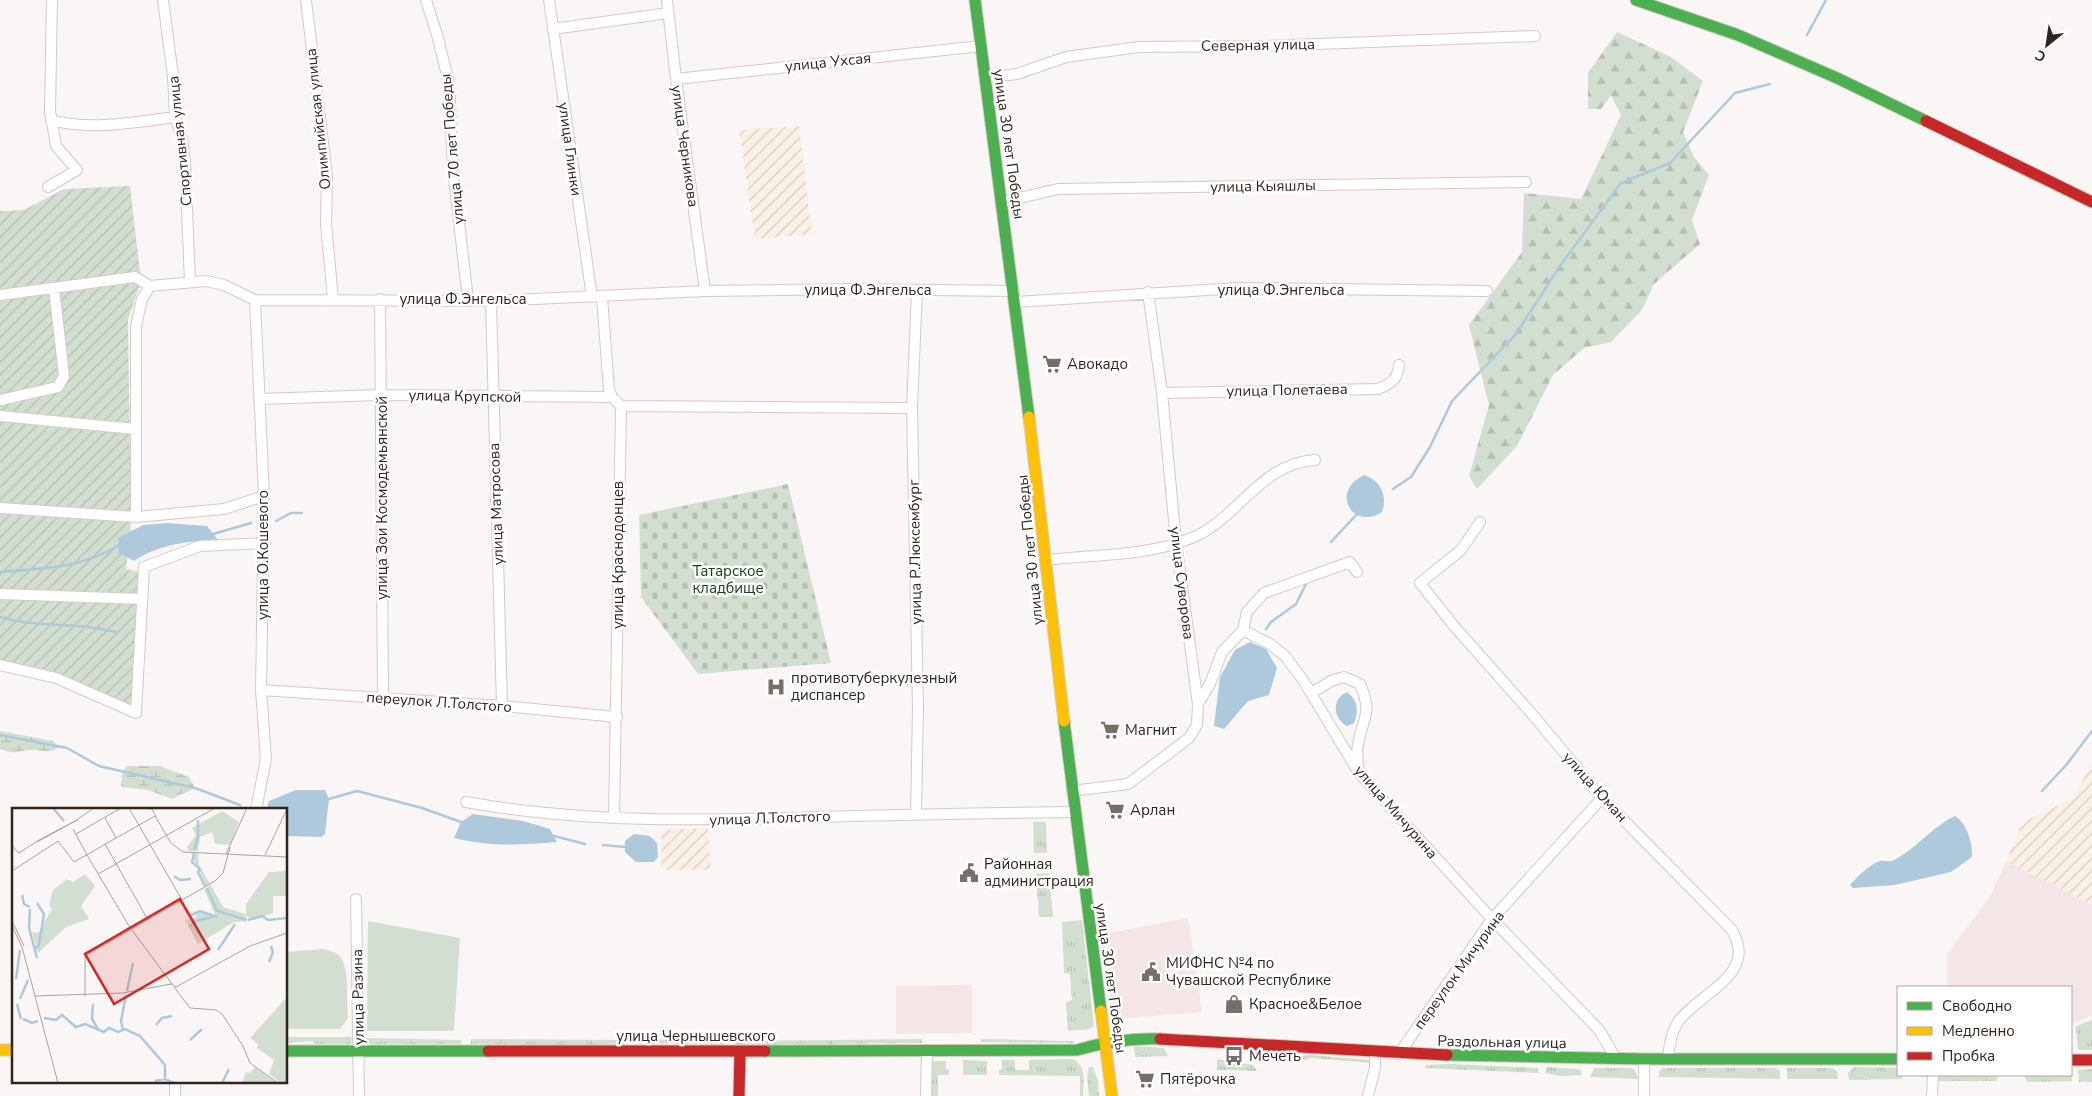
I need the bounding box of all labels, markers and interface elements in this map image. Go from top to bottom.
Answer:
north arrow [2022,20,2072,70]
street label: Северная улица [1201,34,1315,56]
text: С [2031,45,2050,66]
street label: Олимпийская улица [301,47,335,191]
street label: улица Ухсая [784,48,872,76]
street label: улица 30 лет Победы [989,68,1029,220]
street label: улица 70 лет Победы [435,73,469,225]
street label: Спортивная улица [163,75,197,207]
street label: улица Черникова [667,84,703,208]
street label: улица Глинки [554,101,586,197]
street label: улица Кыяшлы [1210,175,1316,197]
street label: улица Ф.Энгельса [804,280,932,300]
street label: улица Ф.Энгельса [1217,280,1345,300]
street label: улица Ф.Энгельса [399,289,527,309]
supermarket icon: Авокадо [1041,353,1063,375]
place label: Авокадо [1067,354,1128,374]
street label: улица Полетаева [1226,379,1348,401]
street label: улица Крупской [408,385,522,407]
street label: улица Зои Космодемьянской [372,396,392,600]
street label: улица Матросова [484,442,508,566]
street label: улица 30 лет Победы [1012,474,1048,626]
street label: улица Р.Люксембург [904,479,926,625]
street label: улица Краснодонцев [608,481,628,629]
street label: улица О.Кошевого [253,490,273,620]
street label: улица Суворова [1165,525,1199,641]
park label: Татарское кладбище [692,561,764,598]
place label: противотуберкулезный диспансер [791,668,957,705]
hospital icon: противотуберкулезный диспансер [765,676,787,698]
street label: переулок Л.Толстого [366,687,512,717]
supermarket icon: Магнит [1099,719,1121,741]
place label: Магнит [1125,720,1177,740]
street label: улица Юман [1558,748,1632,826]
street label: улица Мичурина [1350,761,1442,863]
supermarket icon: Арлан [1104,799,1126,821]
place label: Арлан [1130,800,1175,820]
street label: улица Л.Толстого [709,806,831,830]
inset map [12,808,288,1084]
place label: Районная администрация [984,854,1094,891]
public building icon: Районная администрация [958,862,980,884]
street label: улица 30 лет Победы [1091,902,1131,1054]
street label: переулок Мичурина [1409,907,1509,1033]
street label: улица Разина [347,949,369,1045]
place label: МИФНС №4 по Чувашской Республике [1166,953,1331,990]
public building icon: МИФНС №4 по Чувашской Республике [1140,961,1162,983]
legend [1897,986,2072,1076]
shop icon: Красное&Белое [1223,993,1245,1015]
place label: Красное&Белое [1249,994,1362,1014]
text: Свободно [1942,996,2012,1016]
text: Медленно [1942,1021,2015,1041]
street label: улица Чернышевского [616,1026,776,1046]
street label: Раздольная улица [1437,1031,1567,1053]
bus stop icon: Мечеть [1223,1045,1245,1067]
place label: Мечеть [1249,1046,1301,1066]
text: Пробка [1942,1046,1995,1066]
supermarket icon: Пятёрочка [1134,1068,1156,1090]
place label: Пятёрочка [1160,1069,1236,1089]

